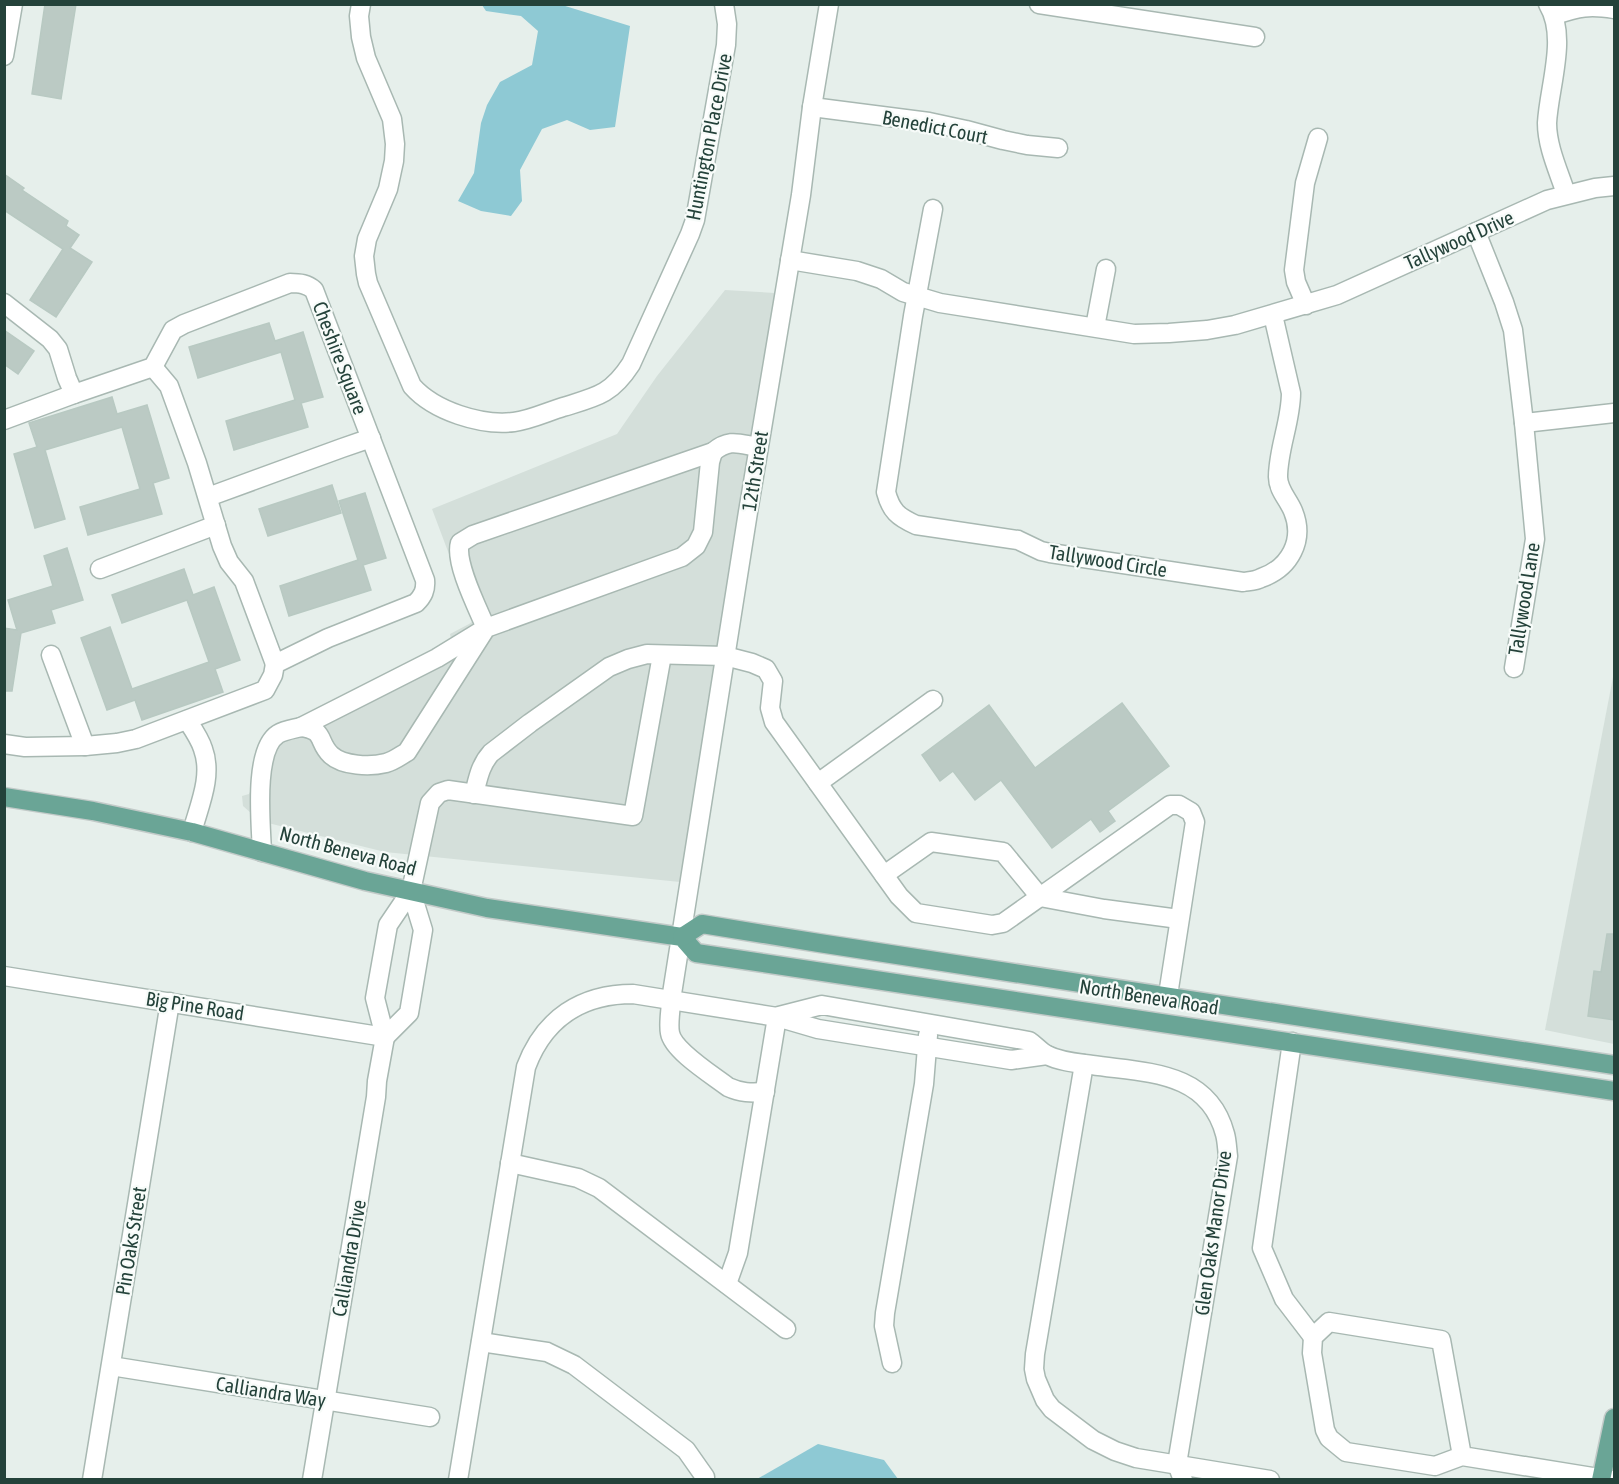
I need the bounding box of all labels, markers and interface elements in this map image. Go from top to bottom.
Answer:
street label: Huntington Place Drive [681,52,736,222]
street label: Benedict Court [881,105,990,148]
street label: Tallywood Drive [1401,205,1517,274]
street label: Cheshire Square [308,298,372,417]
street label: 12th Street [737,429,772,513]
street label: Tallywood Circle [1047,540,1169,581]
street label: Tallywood Lane [1503,541,1544,657]
street label: North Beneva Road [277,821,419,880]
street label: North Beneva Road [1078,974,1220,1019]
street label: Big Pine Road [144,986,246,1025]
street label: Glen Oaks Manor Drive [1190,1149,1235,1317]
street label: Pin Oaks Street [111,1185,150,1297]
street label: Calliandra Drive [327,1198,370,1318]
street label: Calliandra Way [214,1371,328,1412]

